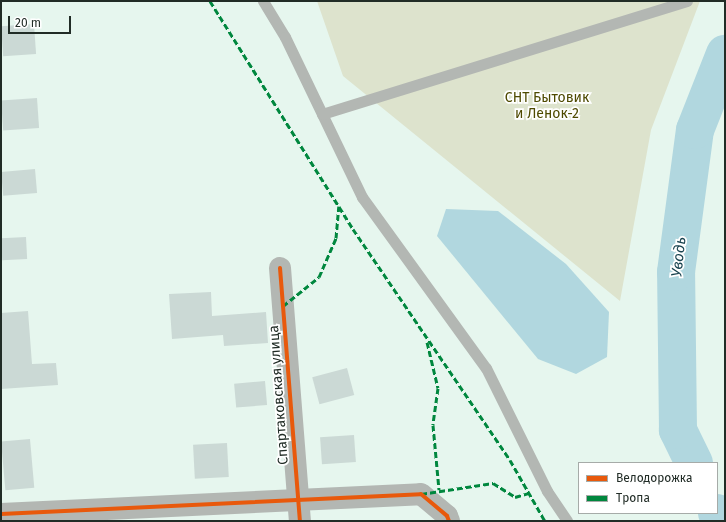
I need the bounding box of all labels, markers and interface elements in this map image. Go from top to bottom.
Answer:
scale bar [10,8,73,34]
text: 20 m [15,16,41,30]
park label: СНТ Бытовик и Ленок-2 [505,90,589,122]
water label: Уводь [668,236,690,278]
street label: Спартаковская улица [266,325,292,465]
legend [578,462,718,514]
text: Велодорожка [616,471,692,485]
text: Тропа [616,491,650,505]

